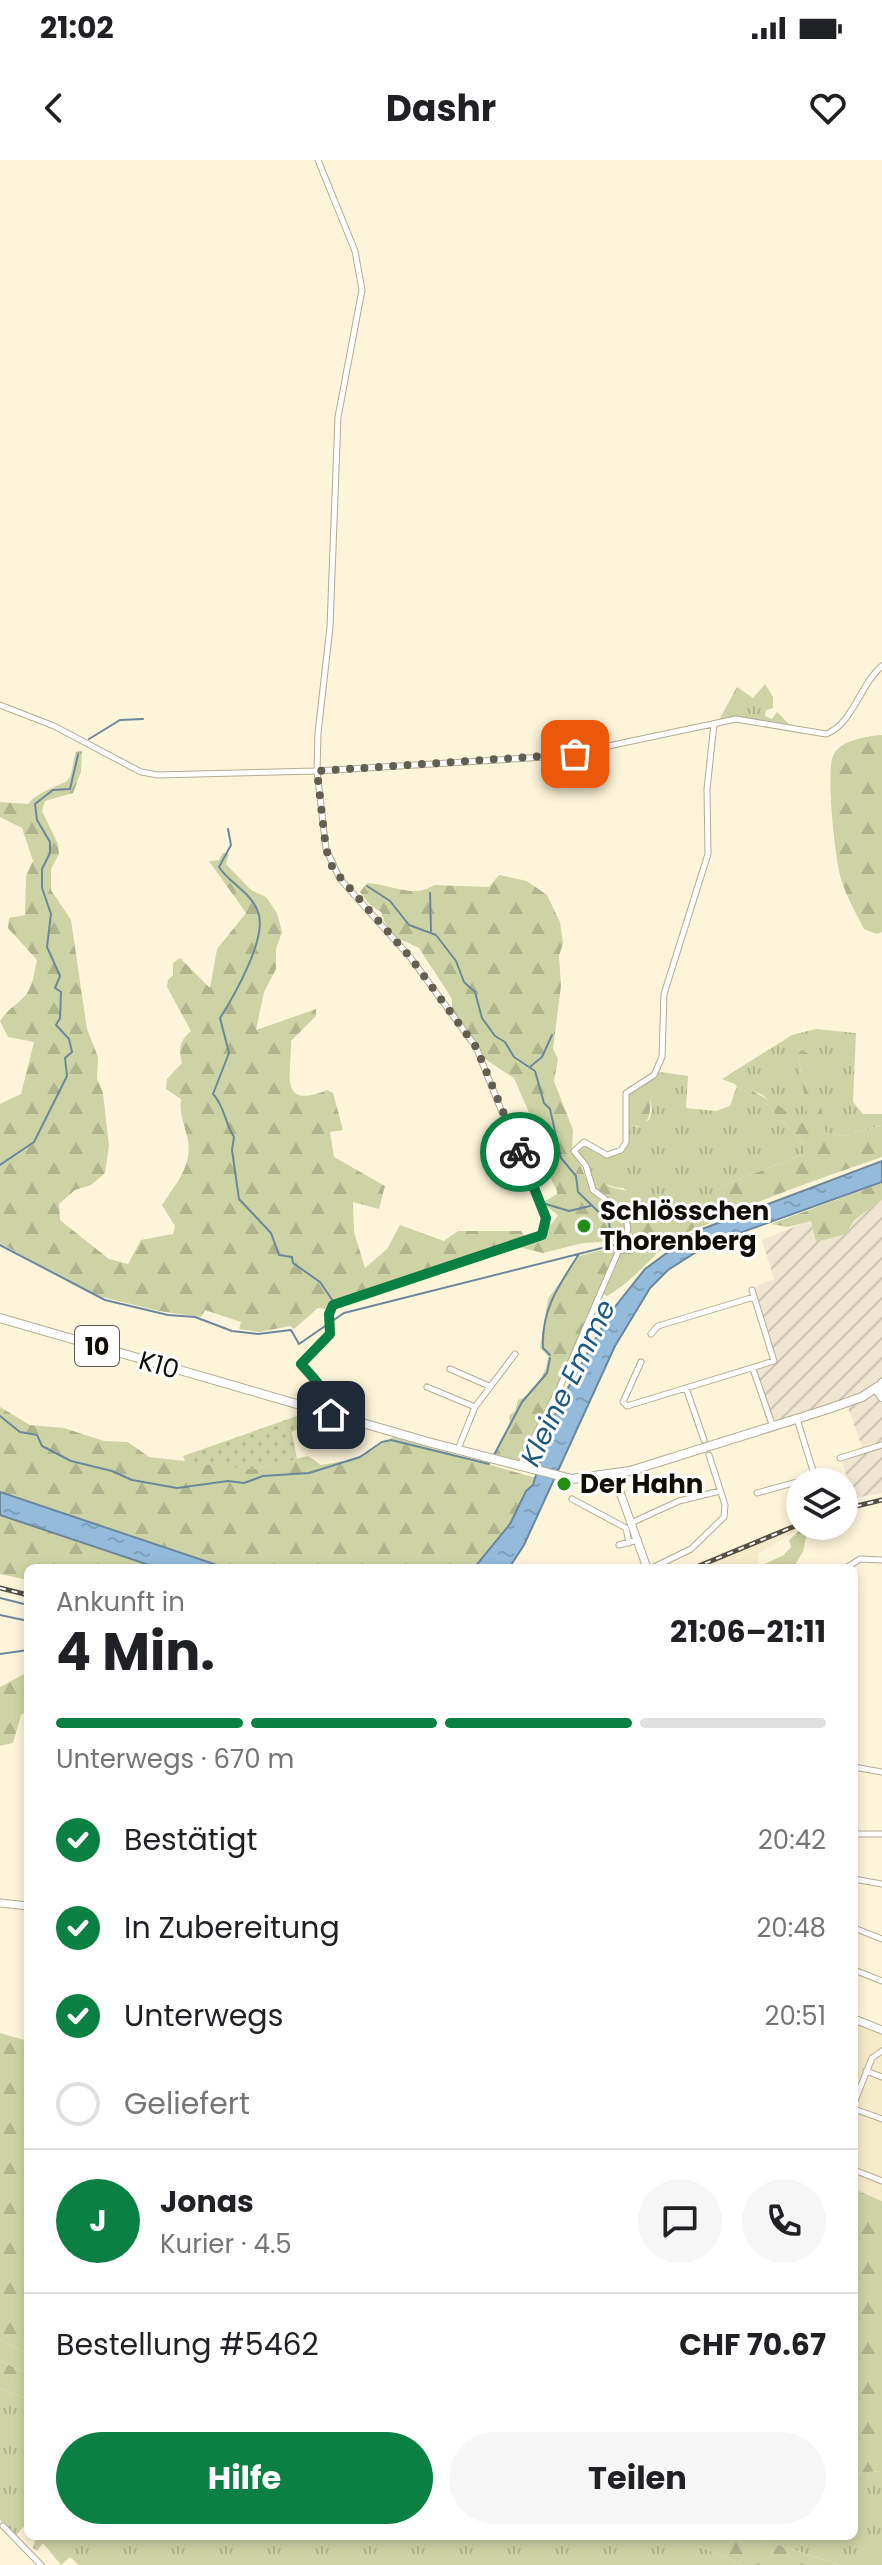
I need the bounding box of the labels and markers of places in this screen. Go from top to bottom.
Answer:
pin [541,720,609,788]
place label: Schlösschen Thorenberg [600,1193,769,1259]
marker: Schlösschen Thorenberg [575,1217,593,1235]
pin [297,1381,365,1449]
place label: Der Hahn [580,1466,703,1502]
marker: Der Hahn [555,1475,573,1493]

